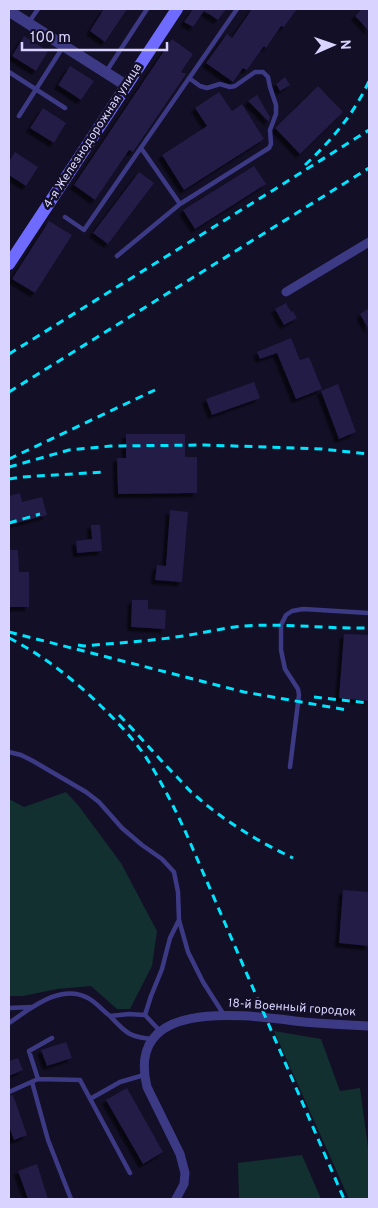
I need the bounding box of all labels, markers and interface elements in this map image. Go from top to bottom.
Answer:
scale bar [22,20,168,52]
north arrow [308,20,358,70]
text: 100 m [30,29,71,48]
text: N [336,39,353,50]
street label: 4-я Железнодорожная улица [40,61,146,211]
street label: 18-й Военный городок [227,996,357,1020]

